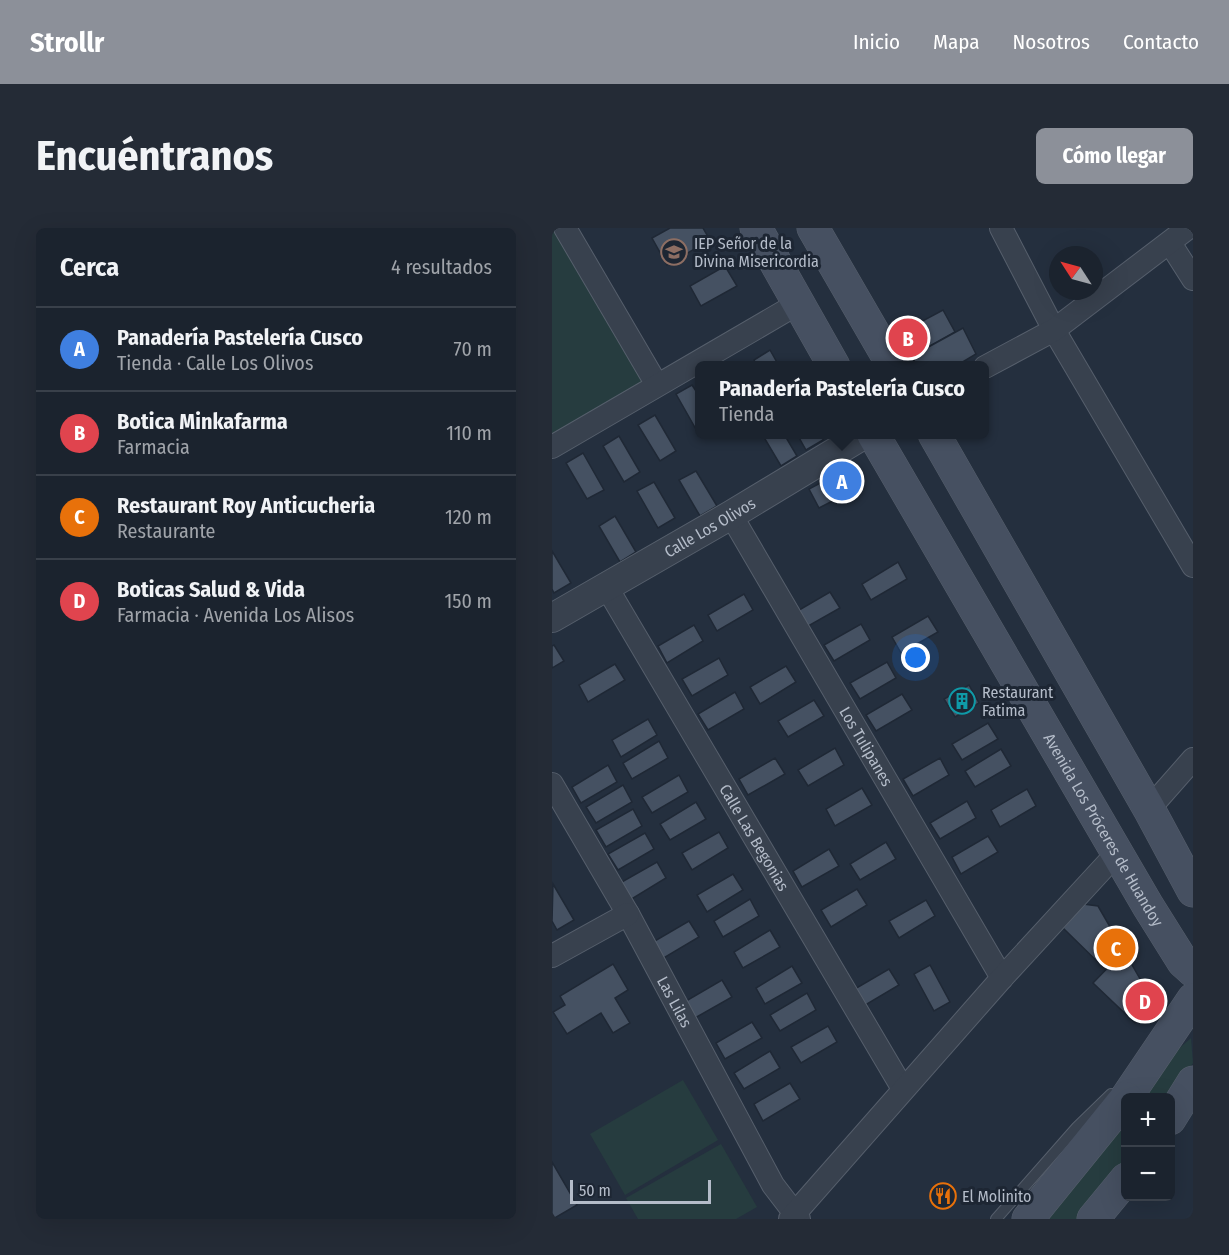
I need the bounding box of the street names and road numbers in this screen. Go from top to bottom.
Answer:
street label: Calle Los Olivos [661,493,759,561]
street label: Los Tulipanes [836,703,897,789]
street label: Avenida Los Próceres de Huandoy [1040,730,1168,930]
street label: Calle Las Begonias [716,781,793,894]
street label: Las Lilas [654,973,696,1031]

